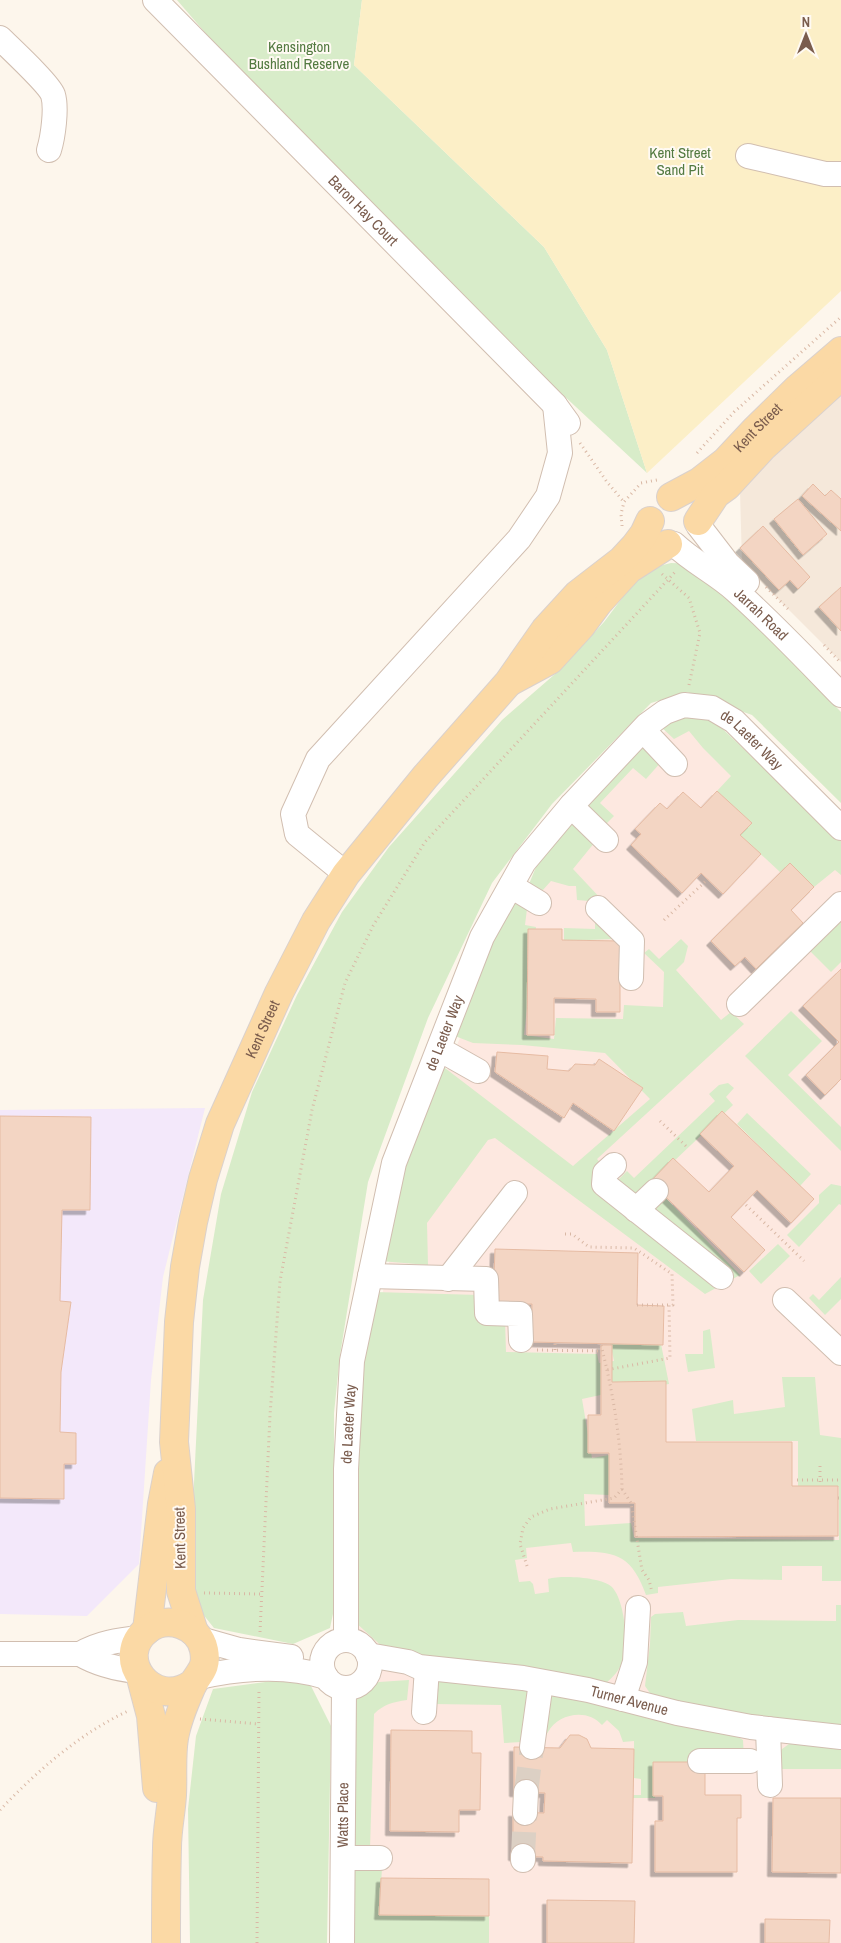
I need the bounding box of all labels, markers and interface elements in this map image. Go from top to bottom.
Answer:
north arrow [781,10,831,60]
text: N [802,13,810,31]
park label: Kensington Bushland Reserve [249,36,349,74]
park label: Kent Street Sand Pit [649,142,711,180]
street label: Baron Hay Court [324,170,403,251]
street label: Kent Street [728,398,787,457]
street label: Jarrah Road [730,583,793,645]
street label: de Laeter Way [717,704,789,775]
street label: de Laeter Way [420,991,469,1074]
street label: Kent Street [240,996,285,1062]
street label: de Laeter Way [335,1383,361,1464]
street label: Kent Street [168,1506,191,1569]
street label: Turner Avenue [588,1680,671,1720]
street label: Watts Place [332,1782,353,1848]

